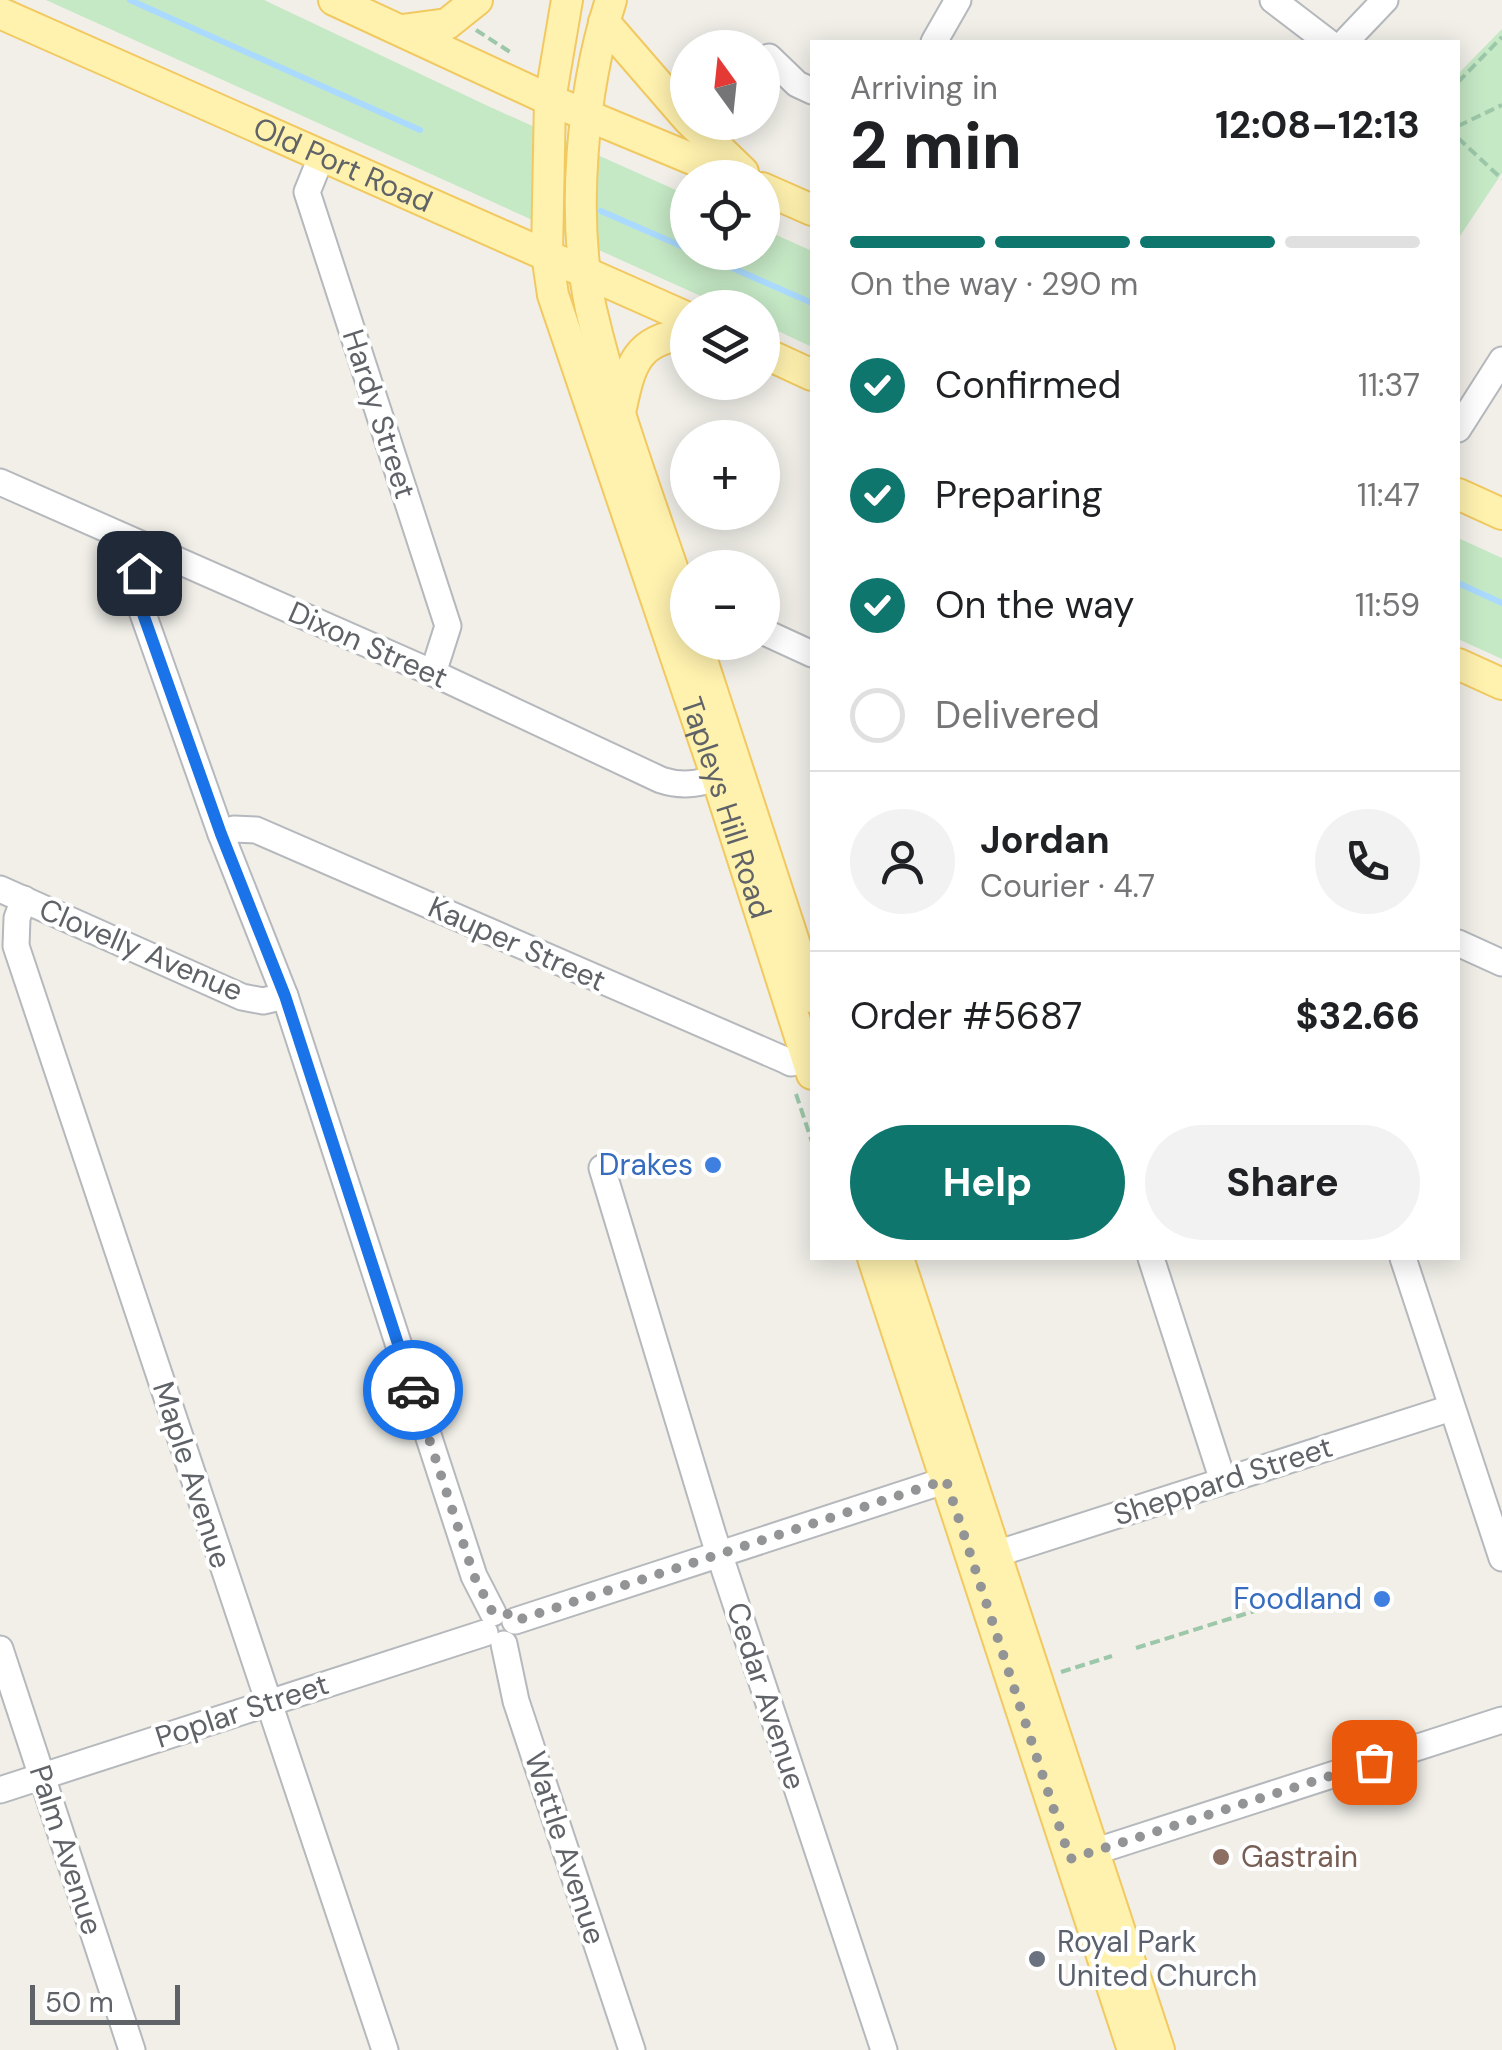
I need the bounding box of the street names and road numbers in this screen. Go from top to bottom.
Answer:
street label: Old Port Road [247,108,439,221]
street label: Hardy Street [334,324,425,503]
street label: Dixon Street [283,592,454,697]
street label: Tapleys Hill Road [672,692,781,923]
street label: Kauper Street [422,887,612,1000]
street label: Clovelly Avenue [34,889,249,1010]
street label: Maple Avenue [144,1377,241,1573]
street label: Sheppard Street [1108,1427,1337,1534]
street label: Cedar Avenue [718,1597,815,1794]
street label: Poplar Street [150,1664,334,1757]
street label: Wattle Avenue [516,1746,615,1949]
street label: Palm Avenue [21,1760,112,1940]

